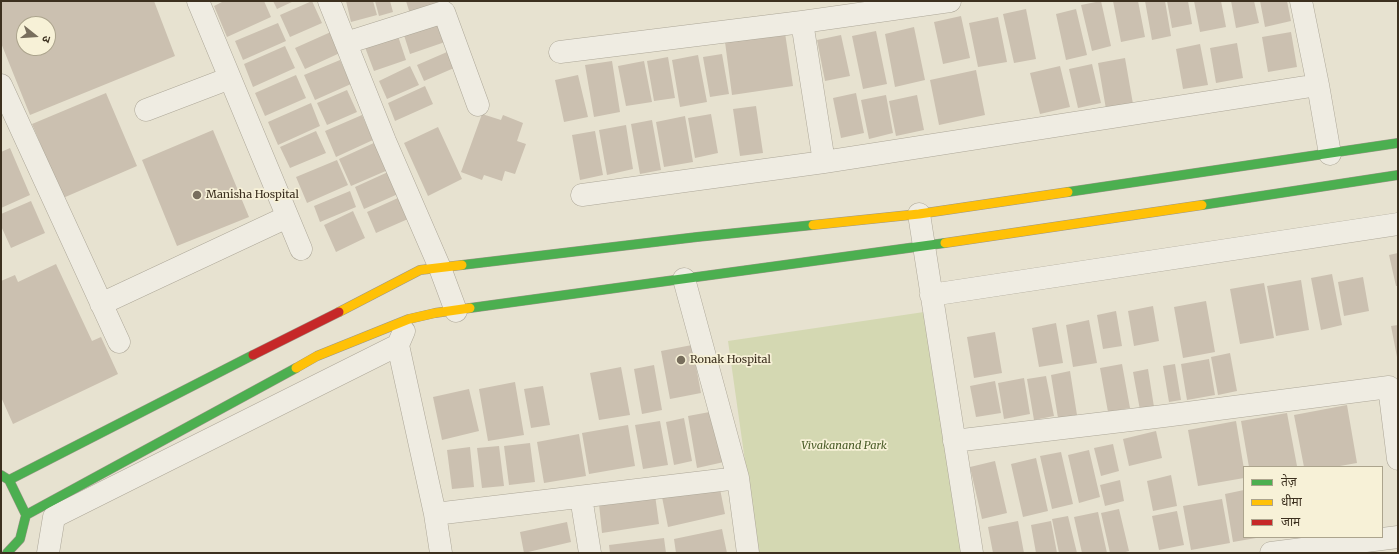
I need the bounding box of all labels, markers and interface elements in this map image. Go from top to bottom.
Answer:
north arrow [16,16,56,56]
text: उ [39,34,54,44]
place label: Manisha Hospital [206,188,299,202]
marker: Manisha Hospital [191,189,203,201]
place label: Ronak Hospital [690,353,771,367]
marker: Ronak Hospital [675,354,687,366]
park label: Vivakanand Park [801,439,887,453]
legend [1243,466,1383,538]
text: तेज़ [1281,474,1297,489]
text: धीमा [1281,494,1302,509]
text: जाम [1281,514,1300,529]

